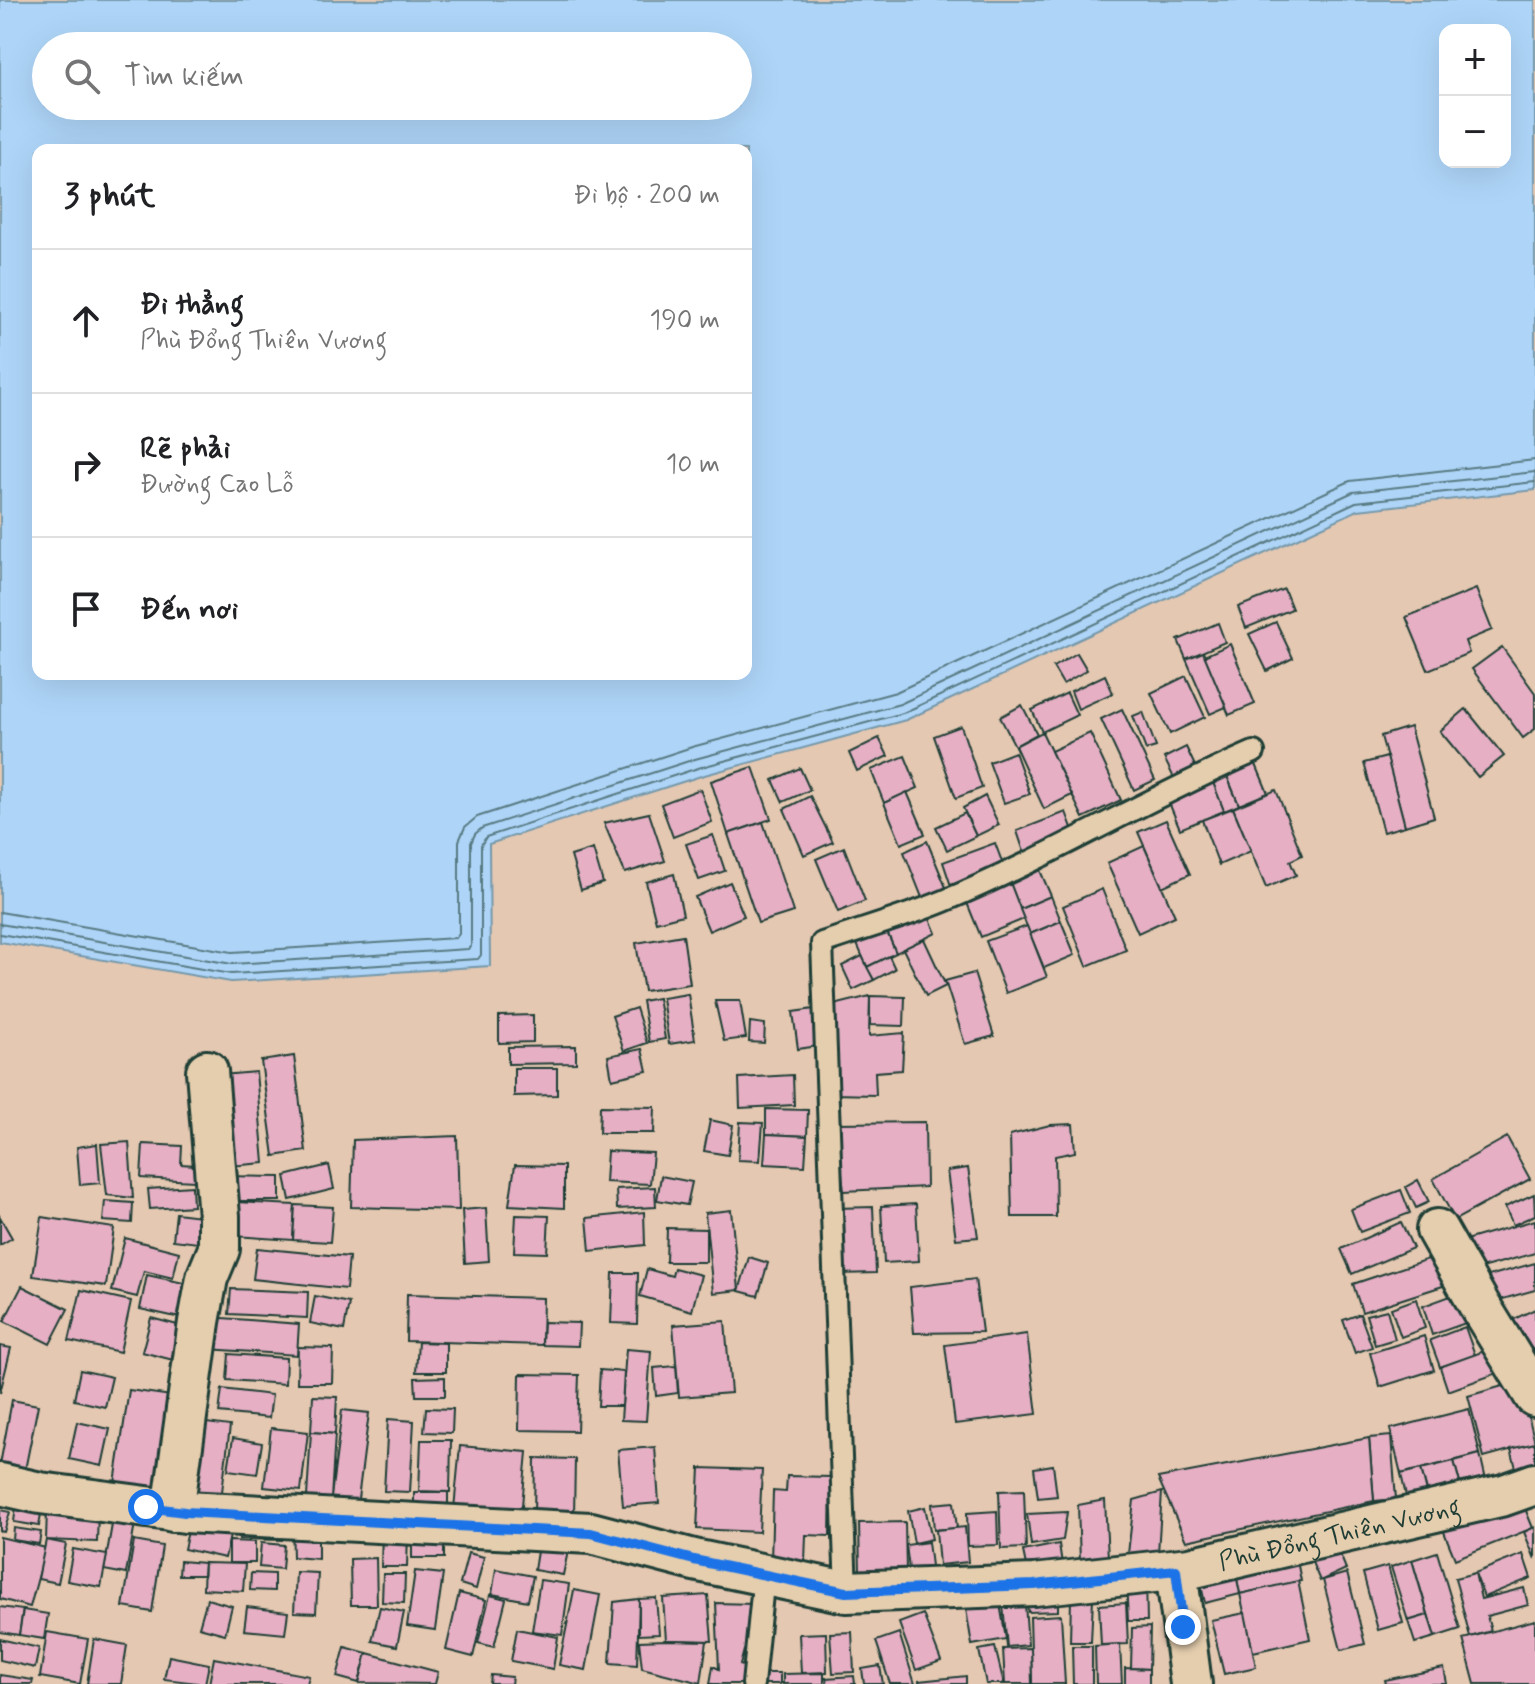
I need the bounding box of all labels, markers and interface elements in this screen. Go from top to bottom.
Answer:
map controls [1439,24,1511,168]
button: + [1439,24,1511,96]
search box [32,32,752,120]
icon: search [60,54,104,98]
text: Tìm kiếm [124,57,244,96]
button: − [1439,96,1511,168]
text: 3 phút [64,174,155,219]
text: Đi bộ · 200 m [574,179,720,213]
text: Đi thẳng [140,285,244,324]
icon: ahead [64,299,108,343]
text: 190 m [650,304,720,338]
text: Phù Đổng Thiên Vương [140,324,387,358]
text: Rẽ phải [140,429,230,468]
icon: right [64,443,108,487]
text: 10 m [666,448,720,482]
text: Đường Cao Lỗ [140,468,293,502]
icon: arrive [64,587,108,631]
text: Đến nơi [140,590,238,629]
route start [128,1489,164,1525]
street label: Phù Đổng Thiên Vương [1216,1491,1465,1580]
route end [1165,1609,1201,1645]

